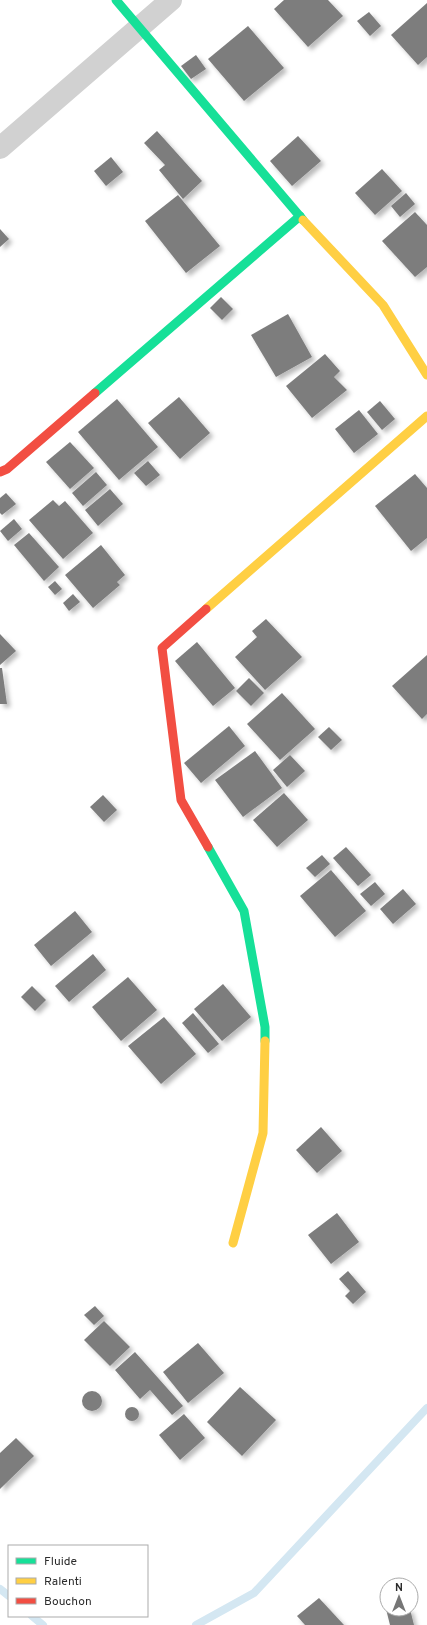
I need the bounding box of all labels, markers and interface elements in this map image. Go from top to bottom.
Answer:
legend [8,1545,148,1617]
text: Fluide [44,1554,77,1570]
text: Ralenti [44,1574,82,1590]
north arrow [379,1577,419,1617]
text: N [395,1581,403,1595]
text: Bouchon [44,1594,92,1610]

